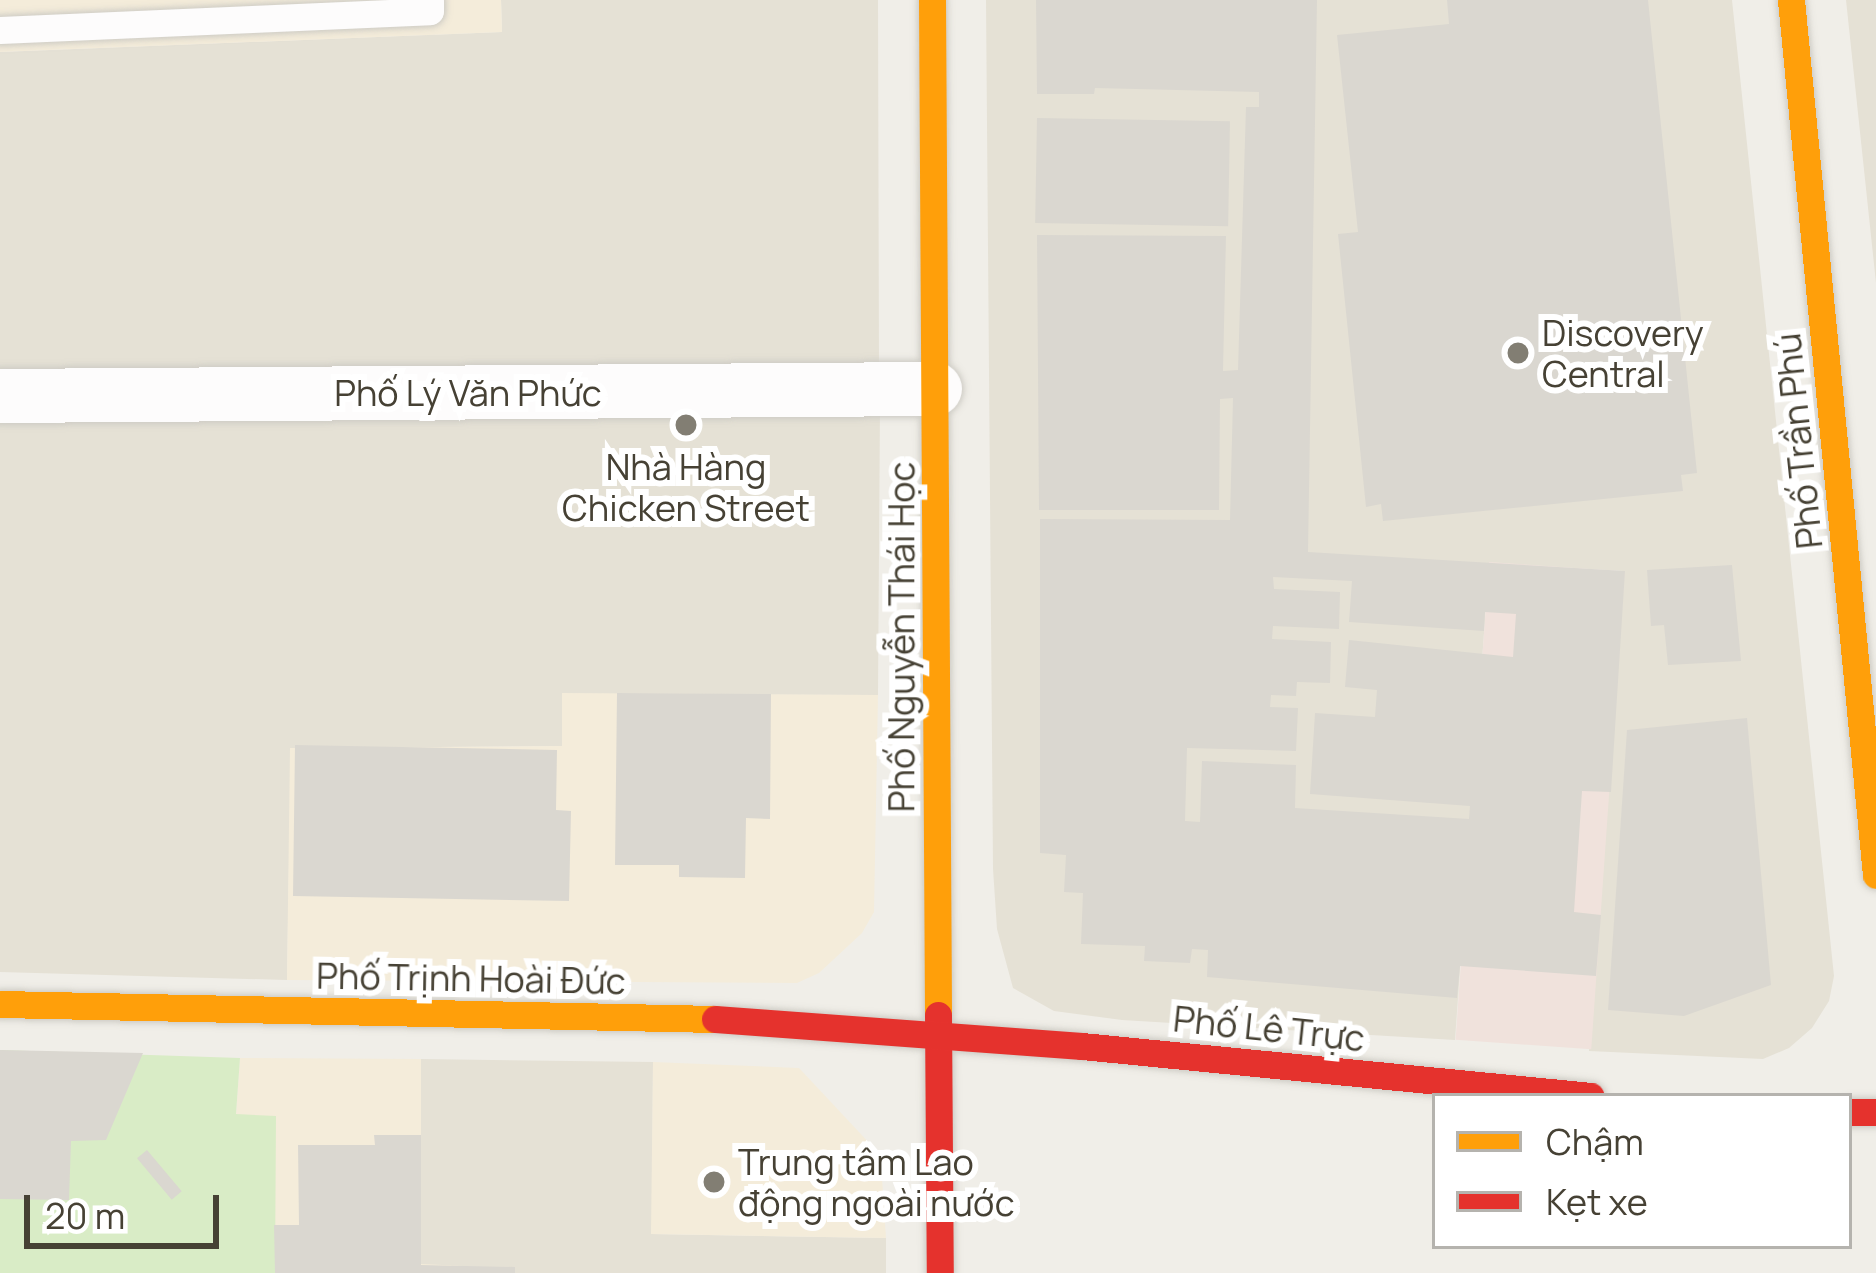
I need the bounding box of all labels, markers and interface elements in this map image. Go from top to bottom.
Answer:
place label: Discovery Central [1542,310,1704,395]
street label: Phố Trần Phú [1765,331,1831,551]
marker: Discovery Central [1505,340,1531,366]
street label: Phố Lý Văn Phức [334,371,602,415]
marker: Nhà Hàng Chicken Street [673,412,699,438]
place label: Nhà Hàng Chicken Street [562,444,810,529]
street label: Phố Nguyễn Thái Học [879,462,923,812]
street label: Phố Trịnh Hoài Đức [316,954,626,1002]
street label: Phố Lê Trực [1171,996,1367,1060]
legend [1432,1093,1852,1249]
text: Chậm [1546,1117,1644,1166]
place label: Trung tâm Lao động ngoài nước [738,1139,1015,1224]
marker: Trung tâm Lao động ngoài nước [701,1169,727,1195]
scale bar [30,1171,225,1245]
text: Kẹt xe [1546,1177,1648,1226]
text: 20 m [45,1191,125,1240]

